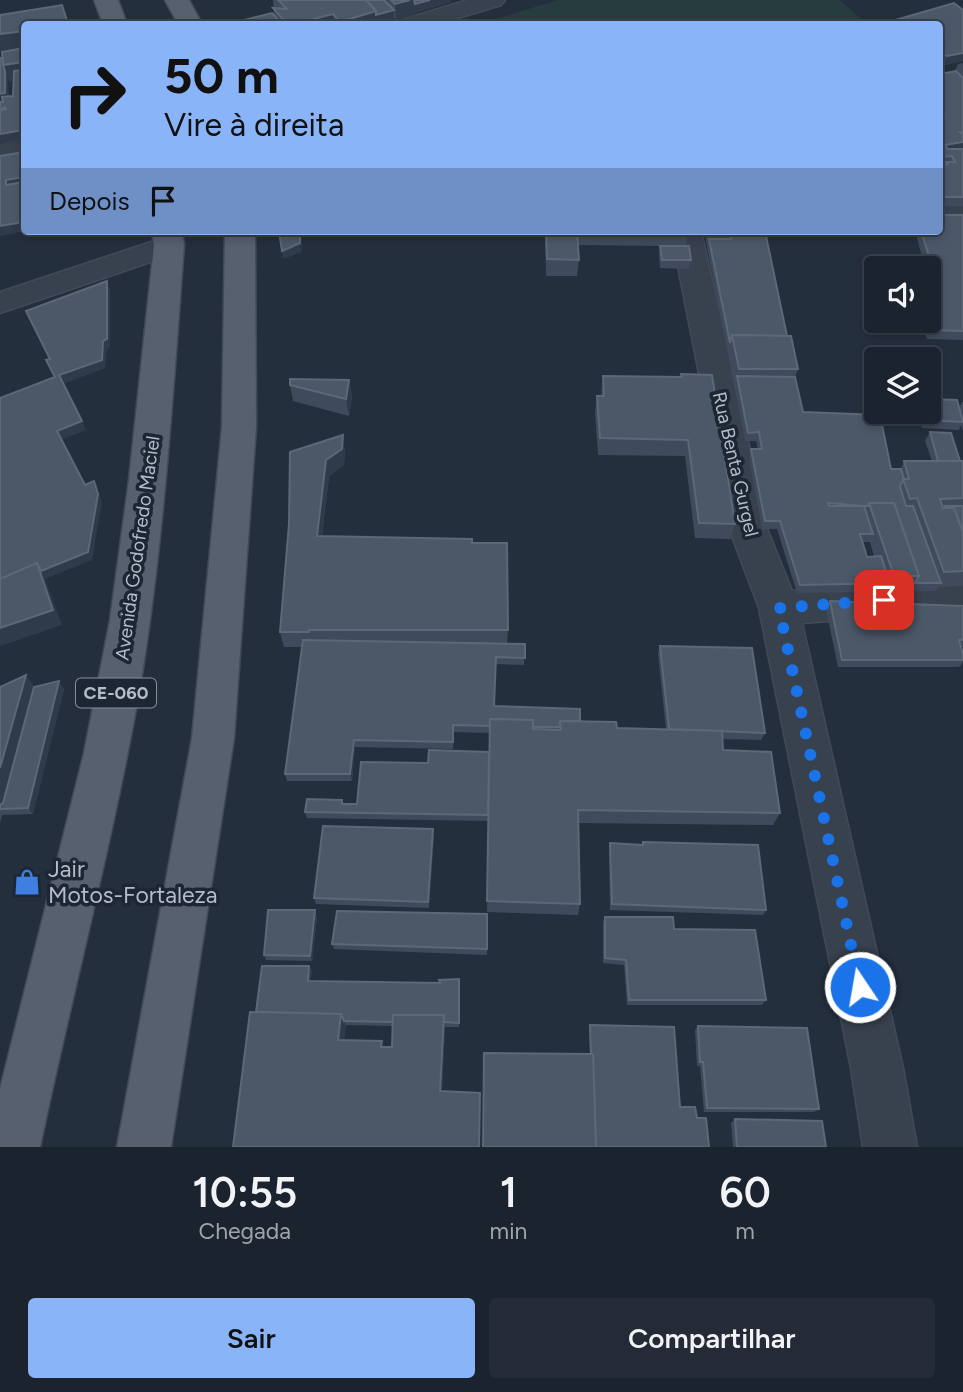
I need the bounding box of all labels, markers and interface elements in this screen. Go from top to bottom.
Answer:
text: 50 m [164,46,279,105]
icon: right [49,49,140,140]
text: Vire à direita [164,106,344,144]
icon: arrive [144,182,182,220]
text: Depois [49,185,130,217]
map controls [864,256,941,424]
button: sound [864,256,941,333]
button: layers [864,347,941,424]
street label: Rua Benta Gurgel [708,389,763,539]
street label: Avenida Godofredo Maciel [110,434,165,662]
pin [854,570,914,630]
icon: arrive [865,581,903,619]
road number: CE-060 [76,678,156,708]
place label: Jair Motos-Fortaleza [48,855,218,909]
shop icon: Jair Motos-Fortaleza [12,867,42,897]
position arrow [823,950,897,1024]
text: 10:55 [192,1167,297,1218]
text: 1 [500,1167,517,1218]
text: 60 [720,1167,771,1218]
text: Chegada [199,1217,291,1245]
text: min [490,1217,527,1245]
text: m [735,1217,755,1245]
button: Sair [28,1298,475,1378]
button: Compartilhar [489,1298,935,1378]

